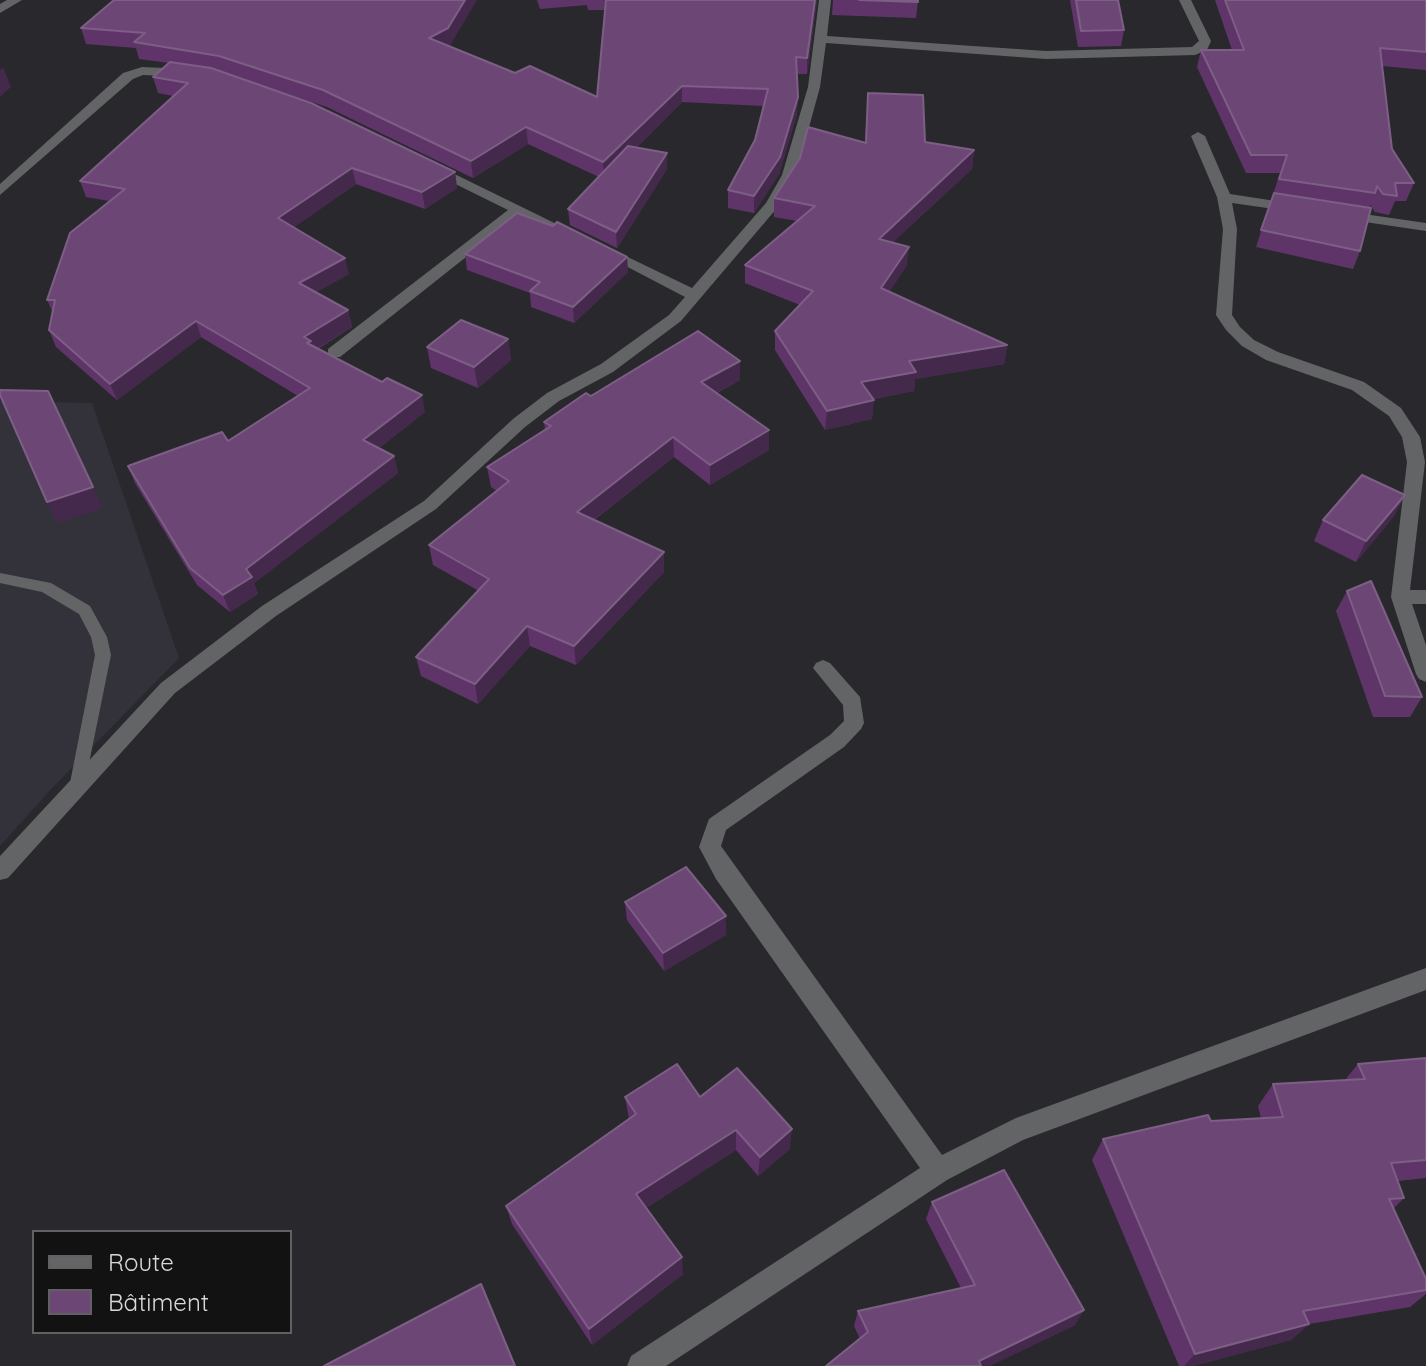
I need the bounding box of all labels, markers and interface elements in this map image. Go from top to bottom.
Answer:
legend [32,1230,292,1334]
text: Route [108,1247,174,1277]
text: Bâtiment [108,1287,209,1317]

